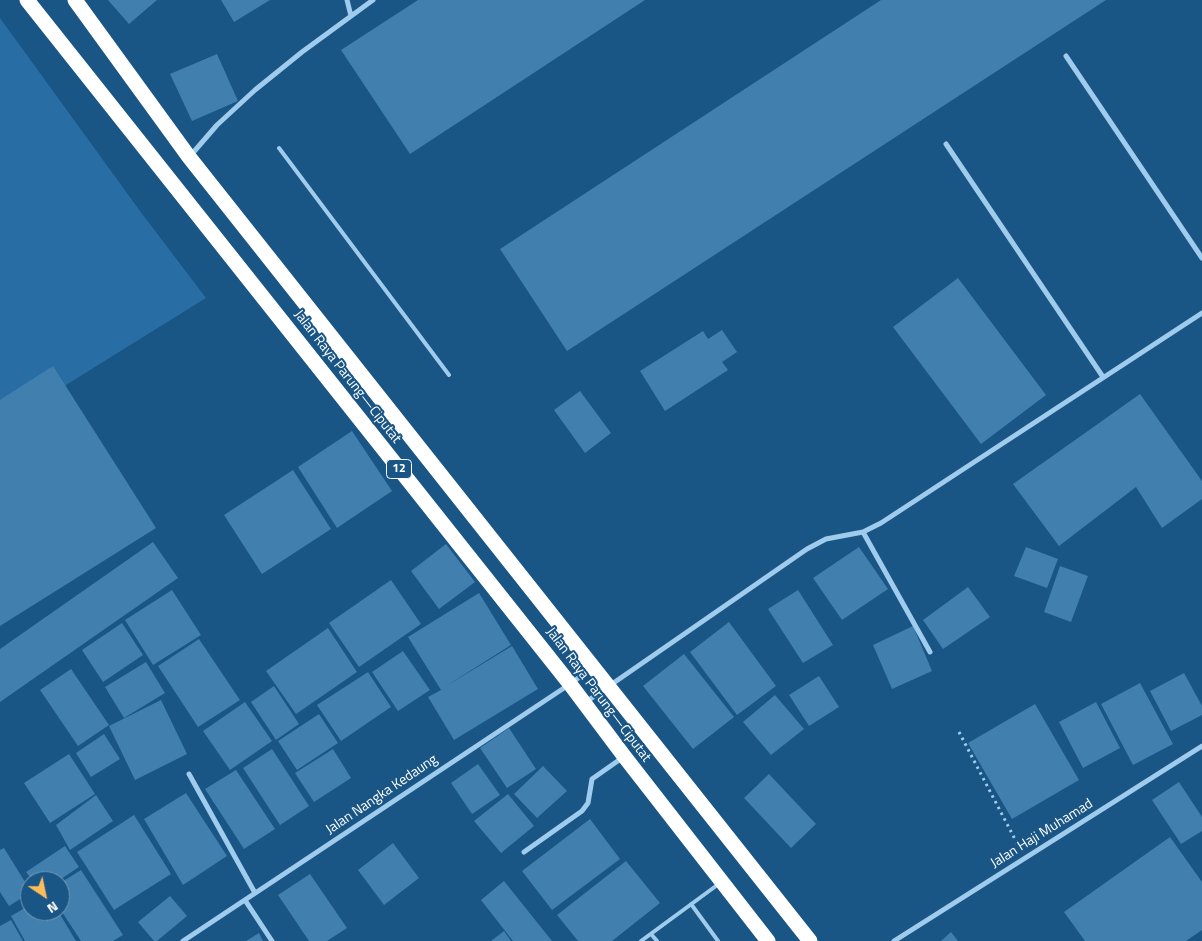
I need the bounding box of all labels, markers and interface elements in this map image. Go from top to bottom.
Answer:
street label: Jalan Raya Parung—Ciputat [290,307,404,447]
road number: 12 [386,459,412,478]
street label: Jalan Raya Parung—Ciputat [542,624,654,766]
street label: Jalan Nangka Kedaung [323,751,441,839]
street label: Jalan Haji Muhamad [988,796,1096,872]
north arrow [20,871,70,921]
text: N [43,897,63,919]

